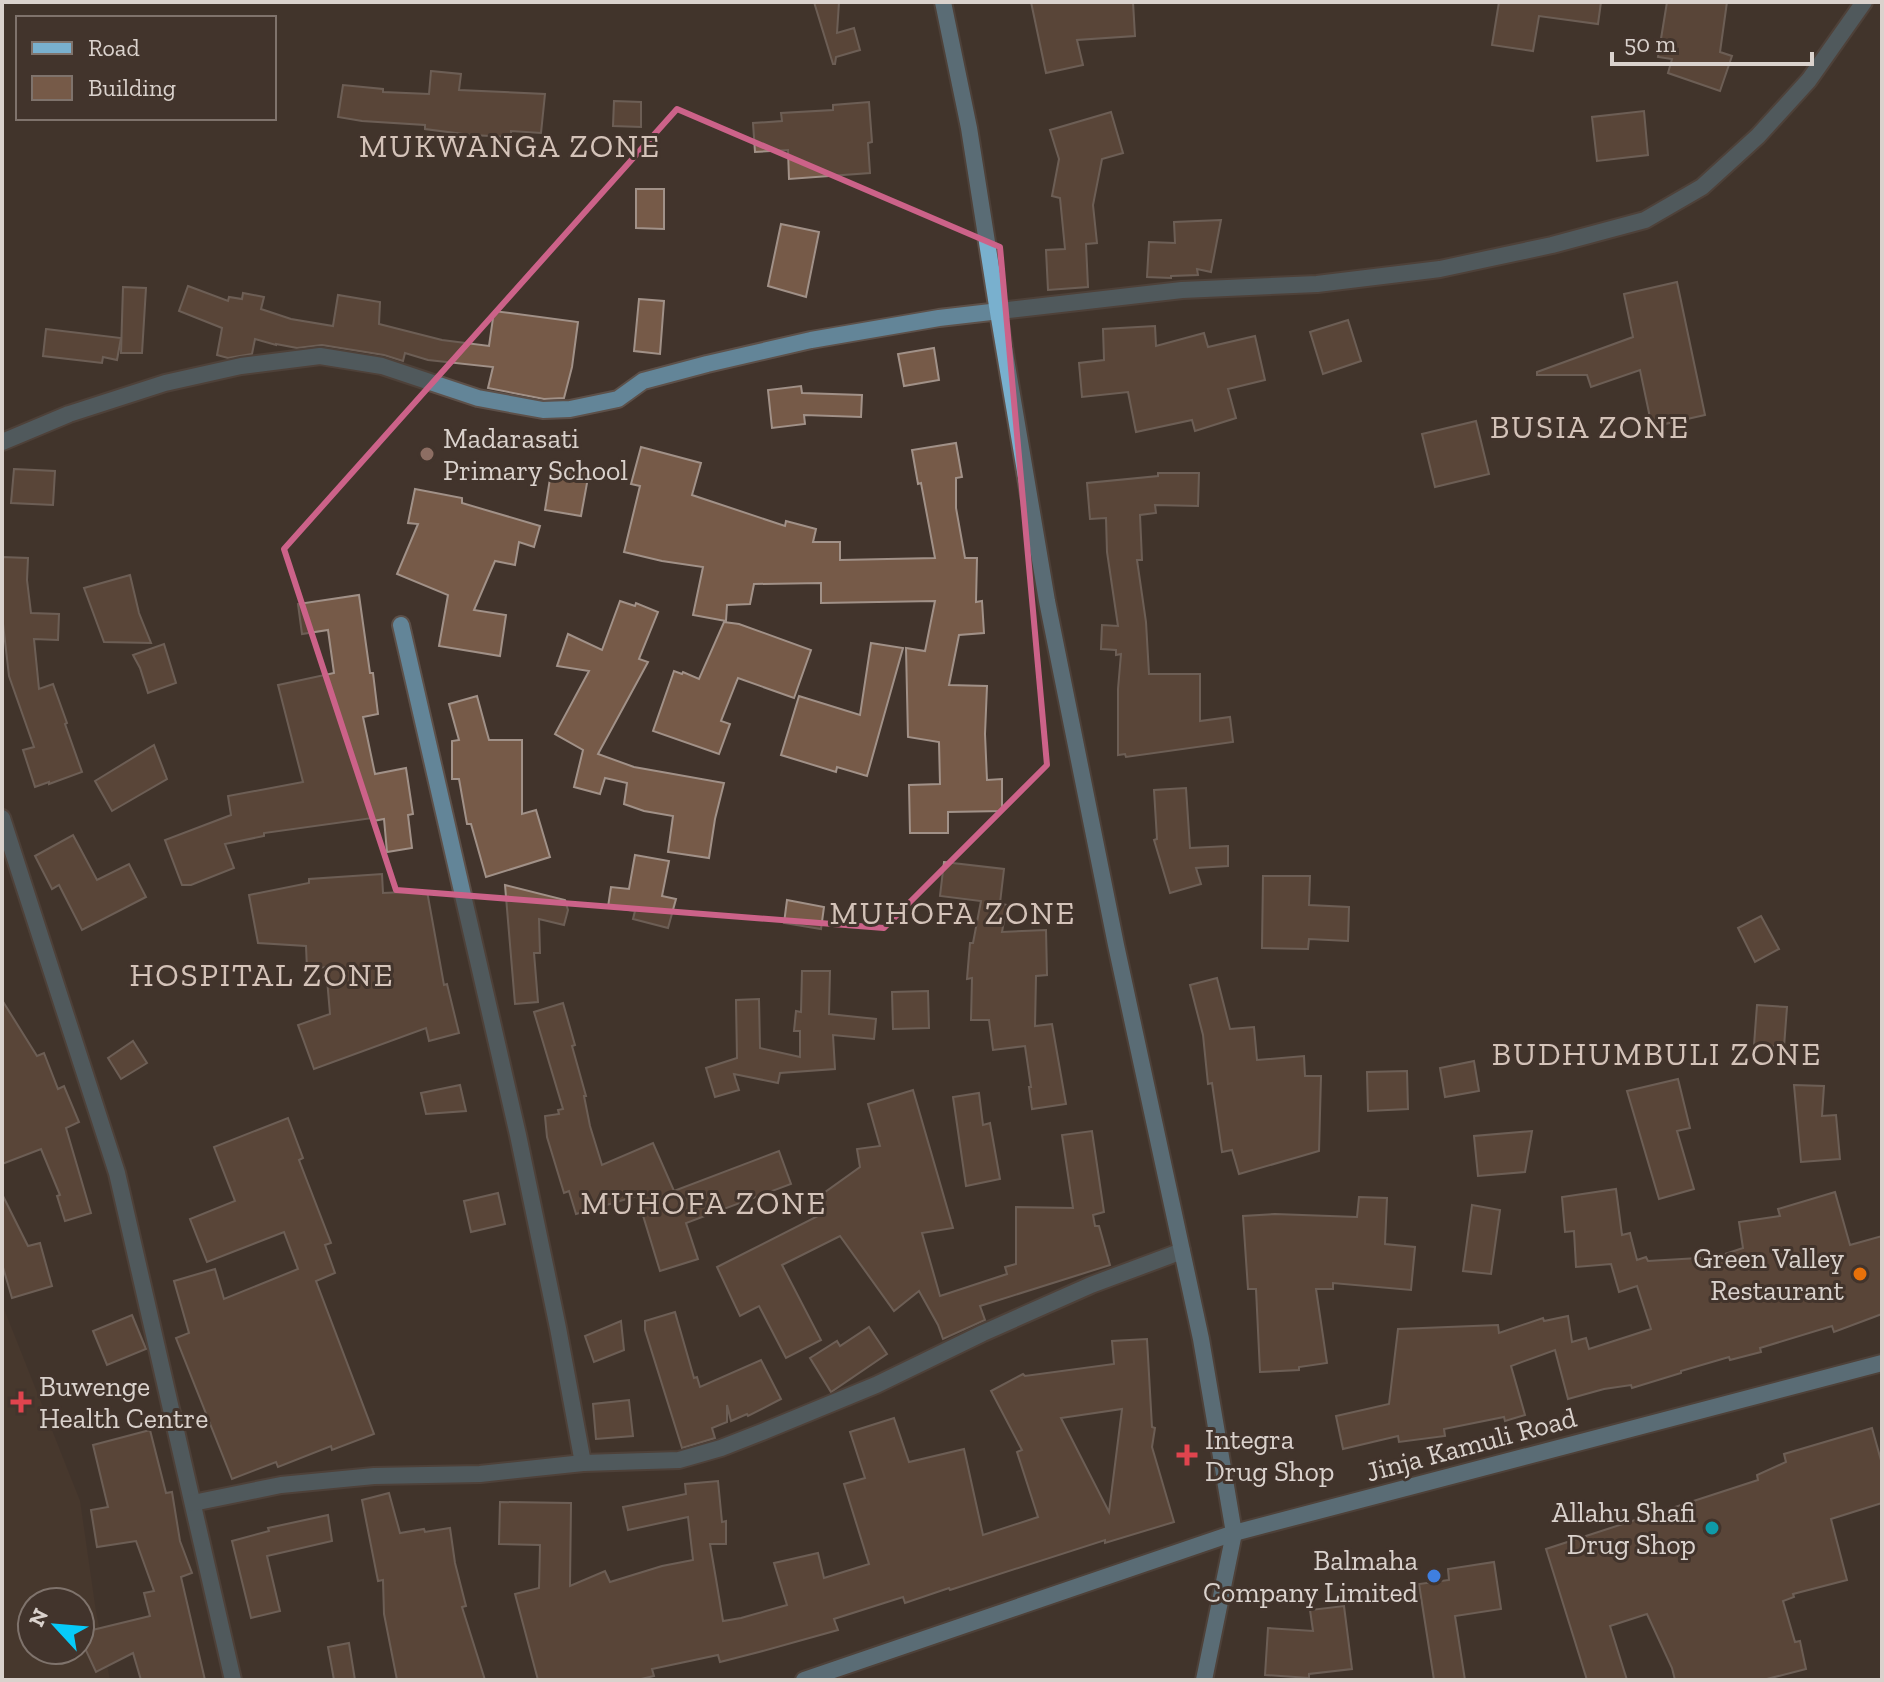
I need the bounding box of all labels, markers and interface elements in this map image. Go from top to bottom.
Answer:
legend [16,16,276,120]
scale bar [1612,16,1812,66]
text: 50 m [1624,29,1677,58]
text: Road [88,33,140,62]
text: Building [88,73,176,102]
district label: MUKWANGA ZONE [359,127,661,165]
district label: BUSIA ZONE [1490,408,1690,446]
place label: Madarasati Primary School [443,422,628,487]
marker: Madarasati Primary School [418,445,436,463]
district label: MUHOFA ZONE [830,894,1076,932]
district label: HOSPITAL ZONE [129,956,395,994]
district label: BUDHUMBULI ZONE [1492,1035,1822,1073]
district label: MUHOFA ZONE [581,1184,827,1222]
place label: Green Valley Restaurant [1693,1242,1845,1307]
marker: Green Valley Restaurant [1851,1265,1869,1283]
place label: Buwenge Health Centre [39,1370,208,1435]
marker: Buwenge Health Centre [10,1391,32,1413]
street label: Jinja Kamuli Road [1362,1401,1580,1488]
place label: Integra Drug Shop [1205,1423,1334,1488]
marker: Integra Drug Shop [1176,1444,1198,1466]
place label: Allahu Shafi Drug Shop [1552,1496,1696,1561]
marker: Allahu Shafi Drug Shop [1703,1519,1721,1537]
place label: Balmaha Company Limited [1203,1544,1418,1609]
marker: Balmaha Company Limited [1425,1567,1443,1585]
north arrow [16,1586,96,1666]
text: N [23,1604,54,1631]

